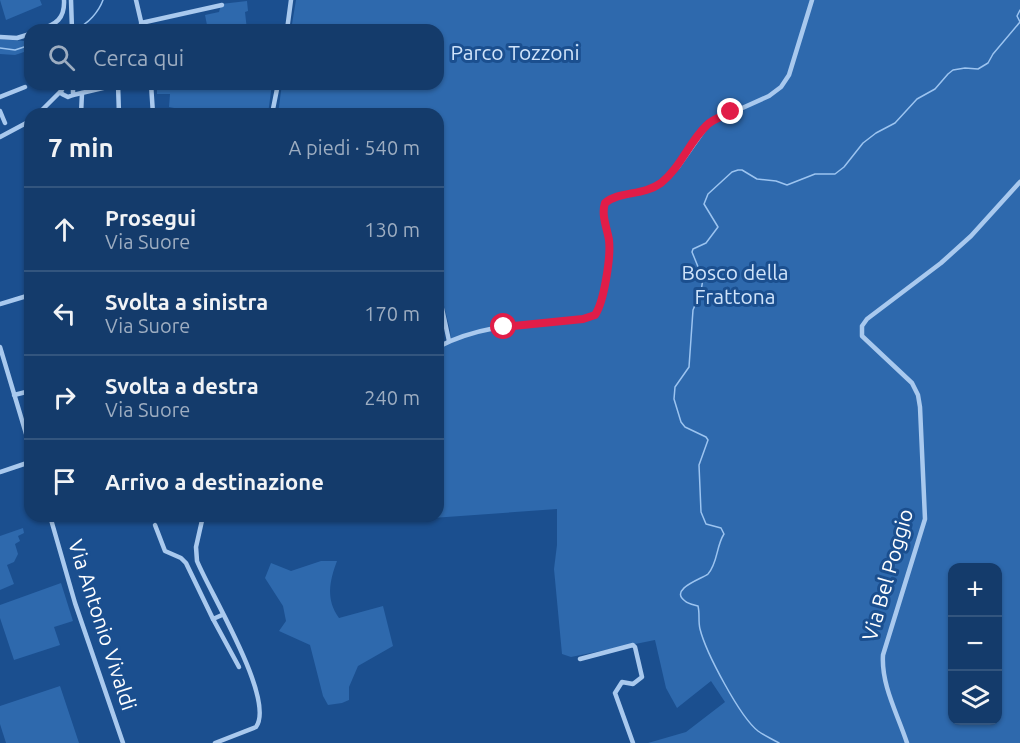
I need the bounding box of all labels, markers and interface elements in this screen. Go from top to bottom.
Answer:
search box [24,24,444,90]
park label: Parco Tozzoni [450,40,580,64]
icon: search [45,41,78,74]
text: Cerca qui [93,45,184,70]
route end [717,98,743,124]
text: 7 min [48,133,114,162]
text: A piedi · 540 m [289,136,420,159]
text: Prosegui [105,205,196,230]
icon: ahead [48,213,81,246]
text: 130 m [364,218,420,241]
text: Via Suore [105,230,190,253]
park label: Bosco della Frattona [681,260,789,308]
text: Svolta a sinistra [105,289,268,314]
icon: left [48,297,81,330]
text: 170 m [364,302,420,325]
route start [490,313,516,339]
text: Via Suore [105,314,190,337]
text: Svolta a destra [105,373,259,398]
icon: right [48,381,81,414]
text: 240 m [364,386,420,409]
text: Via Suore [105,398,190,421]
icon: arrive [48,465,81,498]
text: Arrivo a destinazione [105,469,324,494]
street label: Via Bel Poggio [857,506,917,643]
street label: Via Antonio Vivaldi [64,536,142,713]
map controls [948,563,1002,725]
button: + [948,563,1002,617]
button: − [948,617,1002,671]
button: layers [948,671,1002,725]

